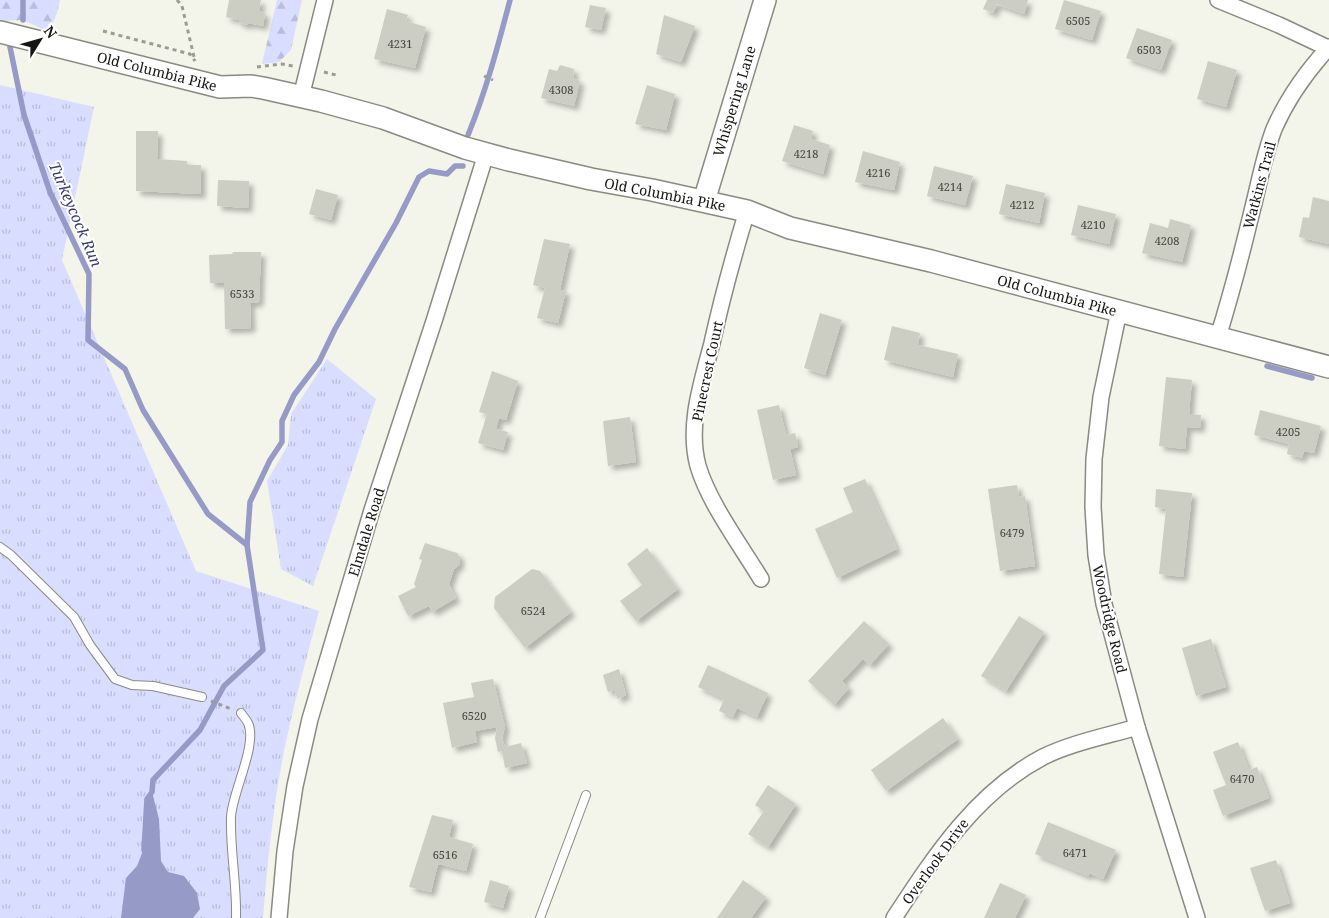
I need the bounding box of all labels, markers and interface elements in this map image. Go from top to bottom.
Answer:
house number: 6505 [1066,13,1090,28]
north arrow [15,15,65,65]
text: N [40,22,62,42]
house number: 4231 [388,36,412,51]
house number: 6503 [1137,42,1161,57]
street label: Whispering Lane [708,43,760,159]
street label: Old Columbia Pike [95,47,219,95]
house number: 4308 [549,82,573,97]
street label: Watkins Trail [1238,139,1280,231]
house number: 4218 [794,146,818,161]
water label: Turkeycock Run [45,158,107,270]
house number: 4216 [866,165,890,180]
street label: Old Columbia Pike [603,173,727,215]
house number: 4214 [938,179,962,194]
house number: 4212 [1010,197,1034,212]
house number: 4210 [1081,217,1105,232]
house number: 4208 [1155,233,1179,248]
street label: Old Columbia Pike [995,270,1119,320]
house number: 6533 [230,286,254,301]
street label: Pinecrest Court [687,319,727,423]
house number: 4205 [1276,424,1300,439]
street label: Elmdale Road [343,485,389,579]
house number: 6479 [1000,525,1024,540]
street label: Woodridge Road [1088,563,1132,675]
house number: 6524 [521,603,545,618]
house number: 6520 [462,708,486,723]
house number: 6470 [1230,771,1254,786]
street label: Overlook Drive [897,814,973,908]
house number: 6471 [1063,845,1087,860]
house number: 6516 [433,847,457,862]

